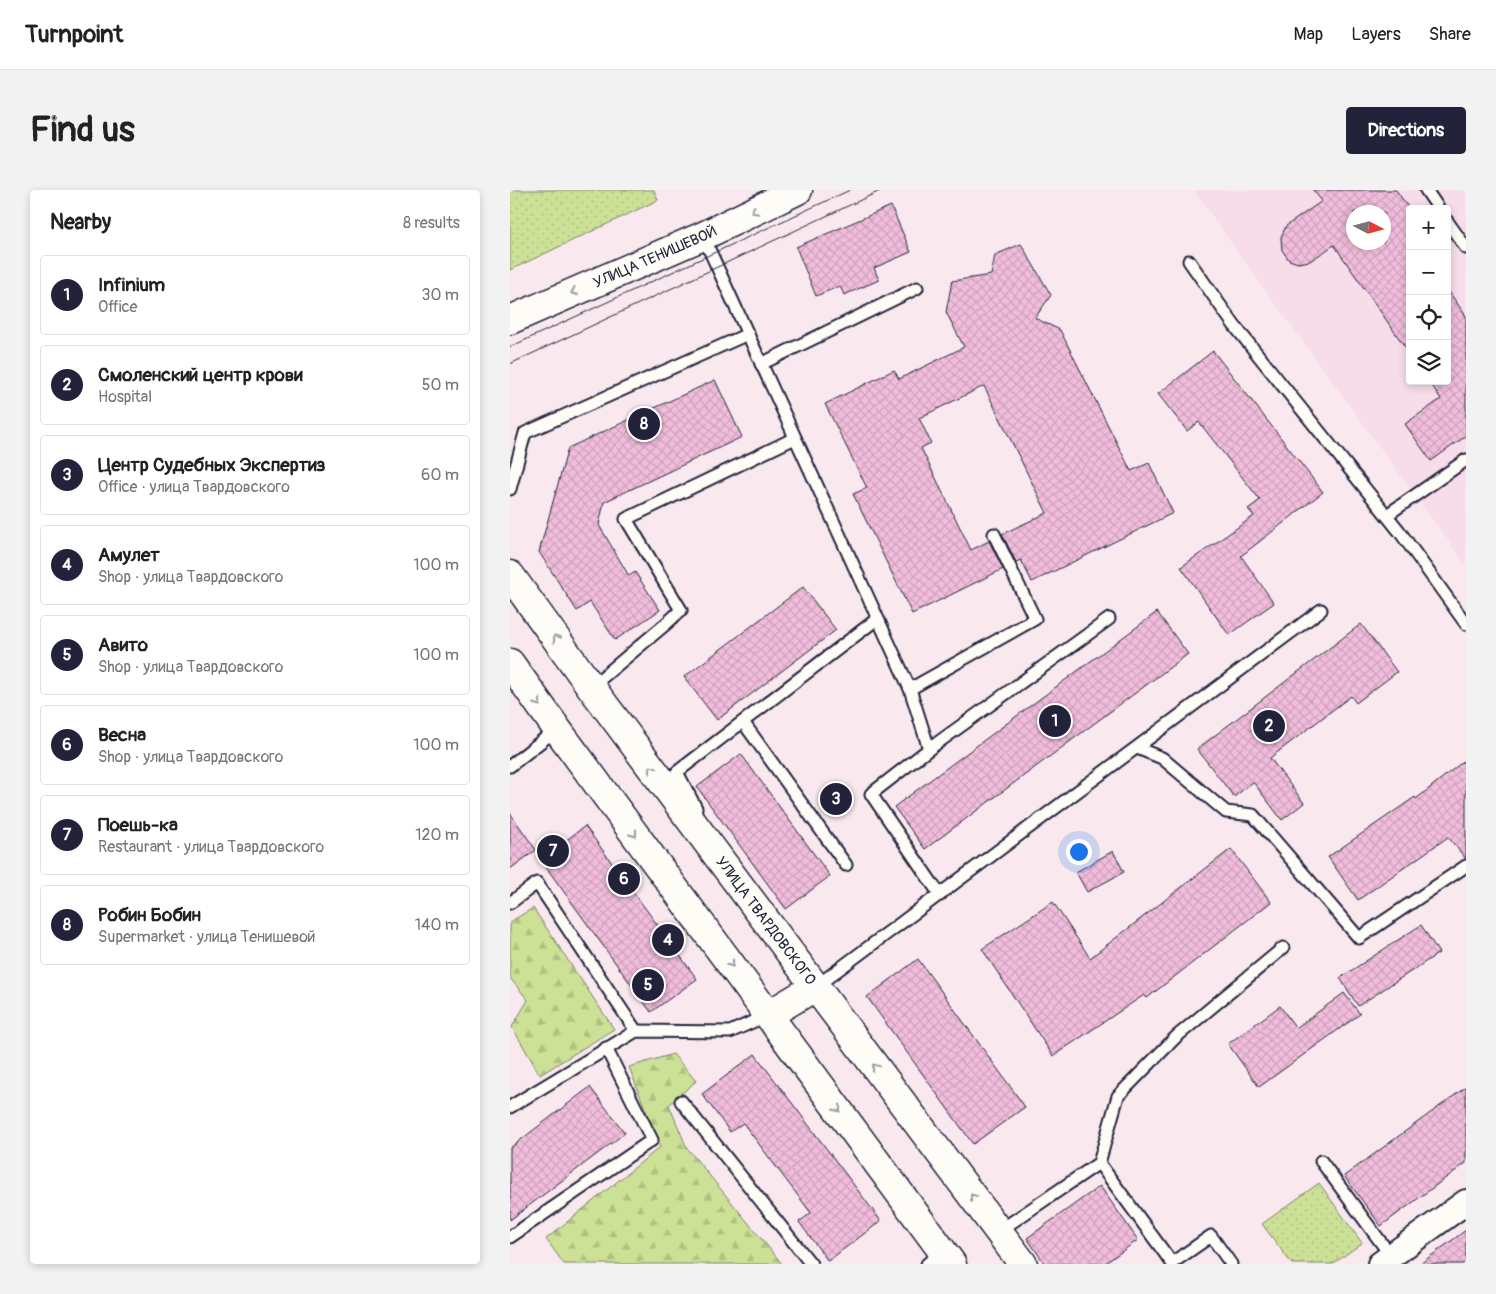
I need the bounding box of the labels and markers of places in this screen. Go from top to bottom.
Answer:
pin: 8 [628,405,660,443]
pin: 1 [1039,702,1071,740]
pin: 2 [1253,707,1285,745]
pin: 3 [820,780,852,818]
pin: 7 [537,832,569,870]
pin: 6 [608,860,640,898]
pin: 4 [652,921,684,959]
pin: 5 [632,966,664,1004]

